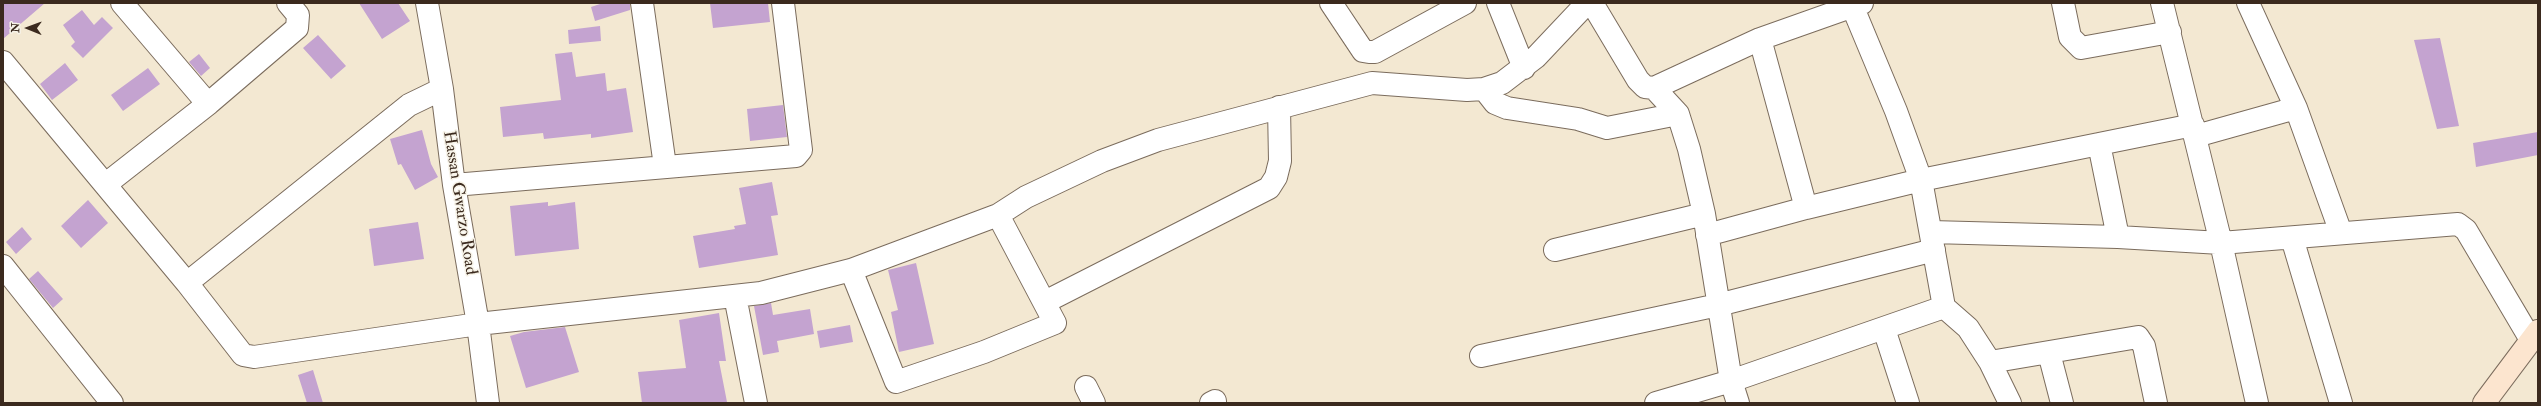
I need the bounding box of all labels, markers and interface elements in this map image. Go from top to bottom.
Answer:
north arrow [8,8,48,48]
text: N [9,23,22,33]
street label: Hassan Gwarzo Road [438,130,480,276]

